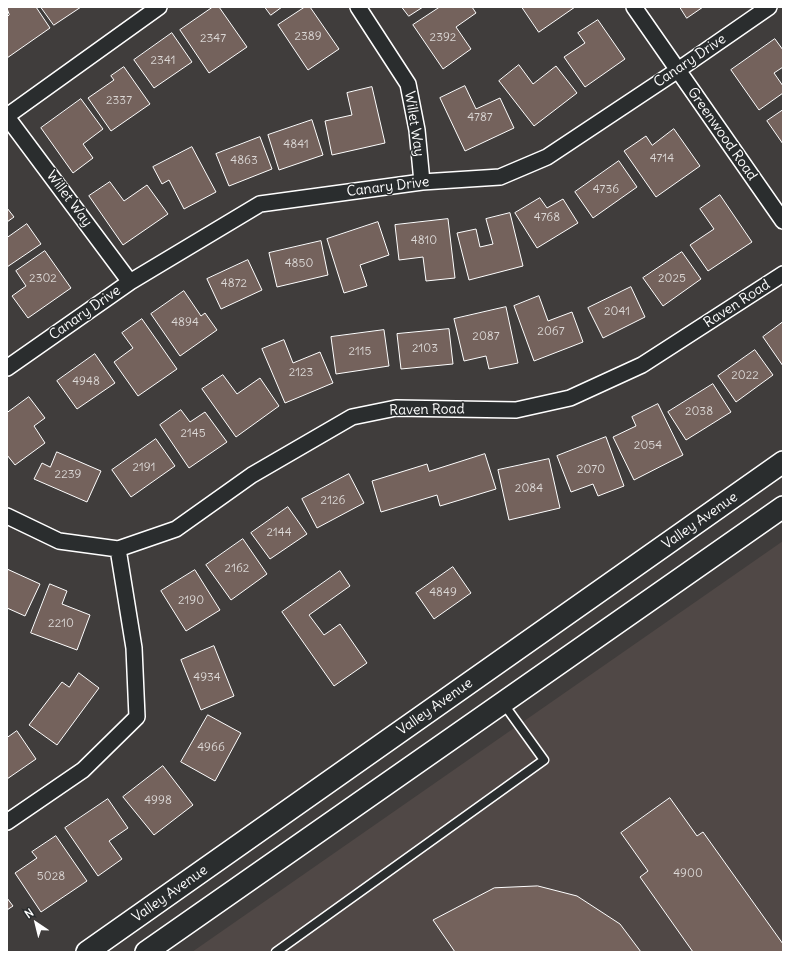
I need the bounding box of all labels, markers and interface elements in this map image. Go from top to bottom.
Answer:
house number: 2389 [294,30,322,44]
house number: 2392 [430,31,456,45]
street label: Canary Drive [651,31,729,91]
house number: 2347 [200,32,226,46]
house number: 2341 [151,54,175,68]
street label: Greenwood Road [684,84,760,184]
street label: Willet Way [401,90,427,158]
house number: 2337 [106,94,132,108]
house number: 4787 [467,111,493,125]
house number: 4841 [283,138,309,152]
house number: 4714 [650,152,674,166]
house number: 4863 [230,154,258,168]
street label: Willet Way [42,168,96,230]
street label: Canary Drive [346,174,430,200]
house number: 4736 [593,183,619,197]
house number: 4768 [534,211,560,225]
house number: 4810 [411,234,437,248]
house number: 4850 [285,257,313,271]
house number: 2302 [29,272,57,286]
house number: 2025 [658,272,686,286]
street label: Raven Road [701,276,773,332]
house number: 4872 [221,277,247,291]
street label: Canary Drive [46,282,124,344]
house number: 2041 [604,305,630,319]
house number: 4894 [171,316,199,330]
house number: 2067 [537,325,565,339]
house number: 2087 [472,330,500,344]
house number: 2103 [412,342,438,356]
house number: 2115 [348,345,372,359]
house number: 2123 [289,366,313,380]
house number: 2022 [731,369,759,383]
house number: 4948 [72,375,100,389]
street label: Raven Road [389,401,465,419]
house number: 2038 [685,405,713,419]
house number: 2145 [180,427,206,441]
house number: 2054 [634,439,662,453]
house number: 2191 [132,461,156,475]
house number: 2070 [577,463,605,477]
house number: 2239 [55,468,81,482]
house number: 2084 [515,482,543,496]
street label: Valley Avenue [659,489,741,553]
house number: 2126 [321,494,345,508]
house number: 2144 [266,526,292,540]
house number: 2162 [225,562,249,576]
house number: 4849 [429,586,457,600]
house number: 2190 [178,594,204,608]
house number: 2210 [48,617,74,631]
house number: 4934 [193,671,221,685]
street label: Valley Avenue [394,675,476,739]
house number: 4966 [197,741,225,755]
house number: 4998 [144,794,172,808]
street label: Valley Avenue [129,862,211,926]
house number: 4900 [673,867,703,881]
house number: 5028 [37,870,65,884]
north arrow [16,903,56,943]
text: N [22,905,36,921]

